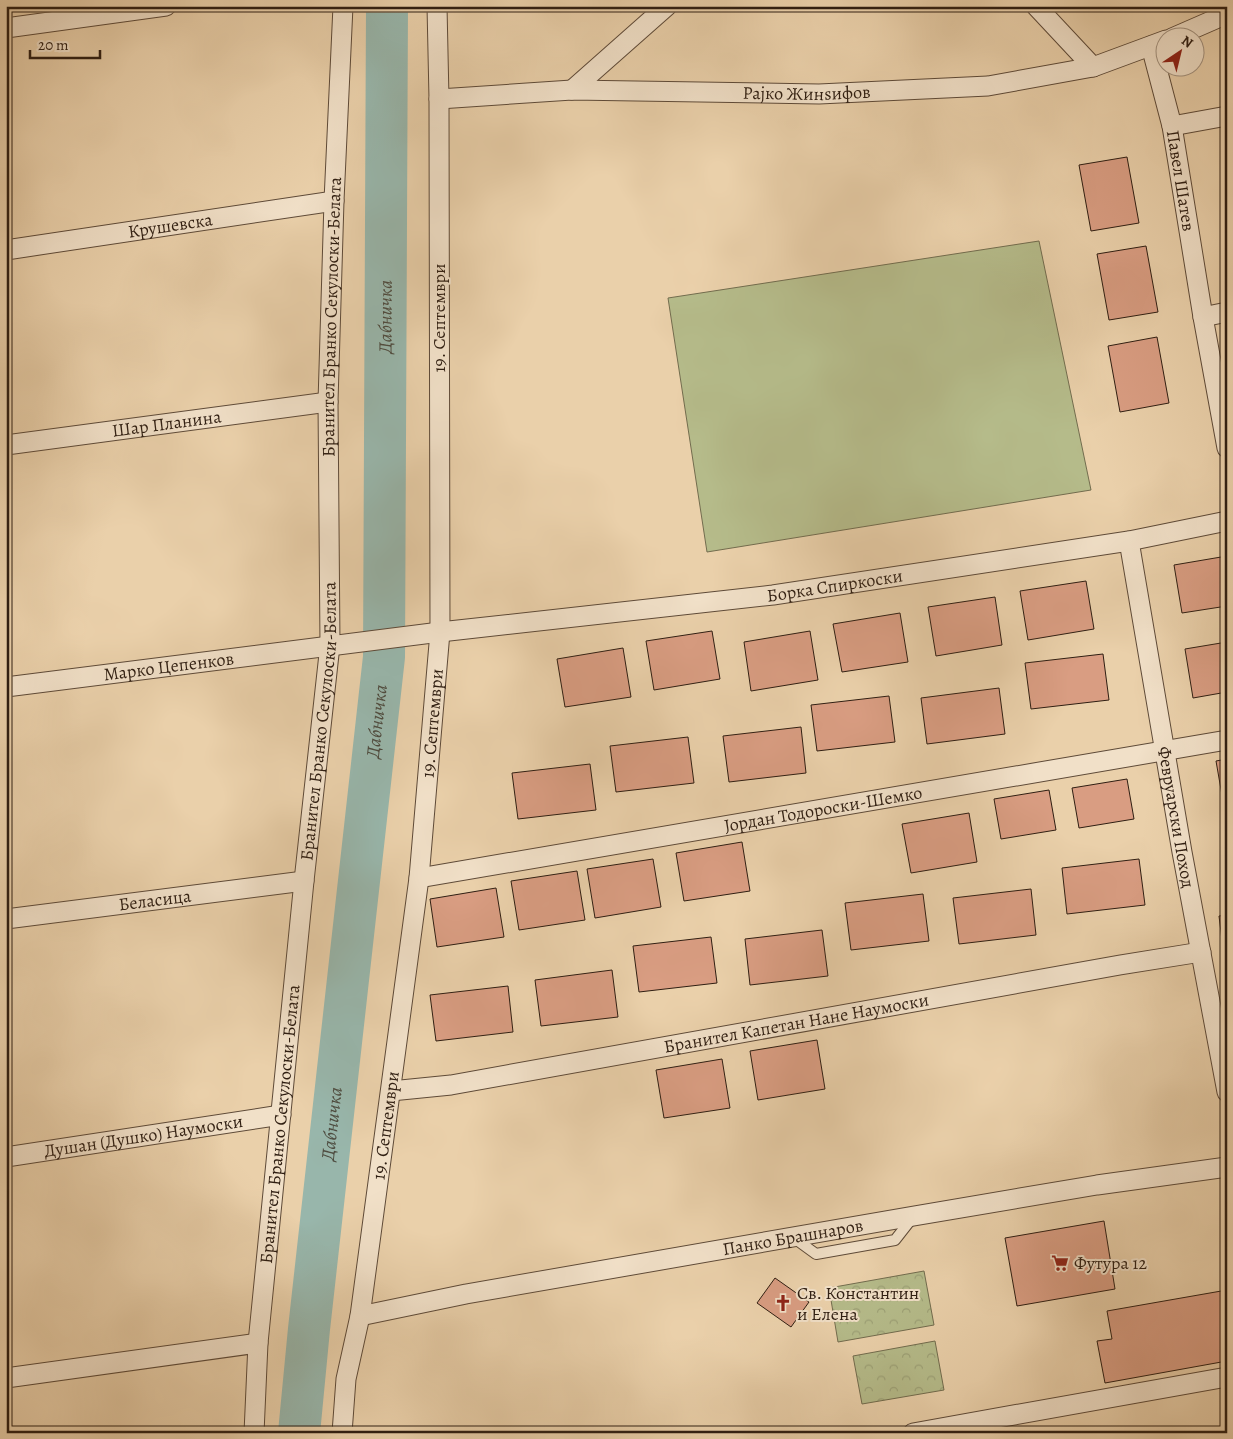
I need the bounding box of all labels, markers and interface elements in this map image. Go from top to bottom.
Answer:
scale bar [30,28,100,60]
north arrow [1156,28,1206,78]
text: N [1178,31,1197,52]
text: 20 m [38,35,69,55]
street label: Рајко Жинѕифов [742,80,871,106]
street label: Павел Шатев [1161,128,1201,233]
street label: Бранител Бранко Секулоски-Белата [316,176,347,457]
street label: Крушевска [126,207,215,244]
street label: 19. Септември [427,263,451,373]
water label: Дабничка [372,280,399,356]
street label: Шар Планина [110,404,223,443]
street label: Борка Спиркоски [766,563,904,608]
street label: Бранител Бранко Секулоски-Белата [294,581,342,862]
street label: Марко Цепенков [102,646,235,687]
street label: 19. Септември [416,668,449,779]
water label: Дабничка [360,683,394,761]
street label: Февруарски Поход [1152,744,1200,890]
street label: Јордан Тодороски-Шемко [722,780,924,838]
street label: Беласица [117,883,193,917]
street label: Бранител Бранко Секулоски-Белата [254,983,306,1265]
street label: Бранител Капетан Нане Наумоски [662,988,931,1059]
street label: 19. Септември [366,1070,405,1181]
water label: Дабничка [315,1086,349,1164]
street label: Душан (Душко) Наумоски [42,1109,245,1163]
street label: Панко Брашнаров [721,1213,865,1261]
place label: Футура 12 [1074,1251,1147,1275]
supermarket icon: Футура 12 [1050,1253,1070,1273]
place label: Св. Константин и Елена [797,1281,919,1326]
church icon: Св. Константин и Елена [773,1293,793,1313]

